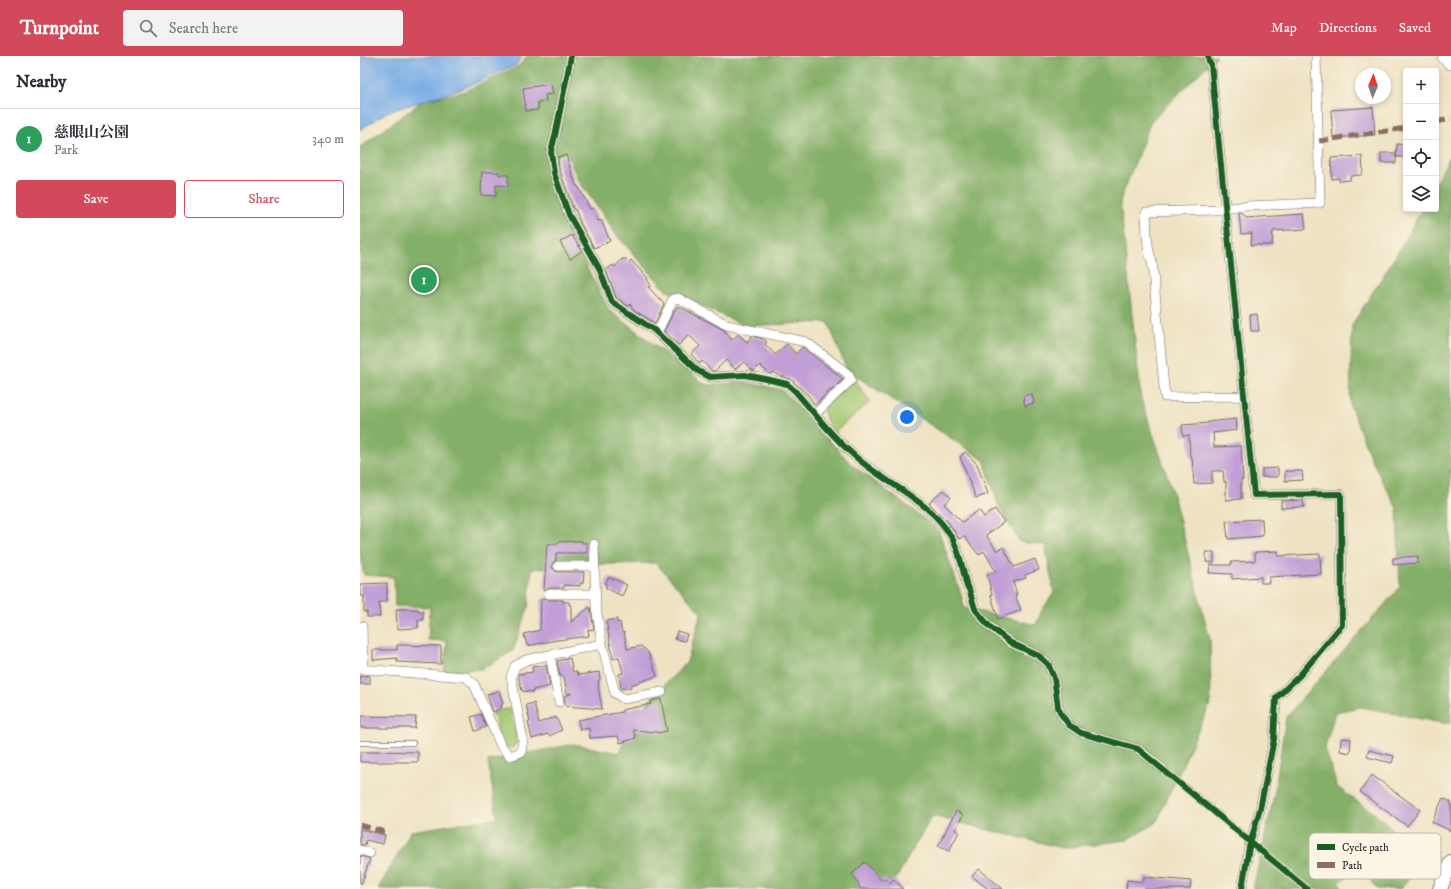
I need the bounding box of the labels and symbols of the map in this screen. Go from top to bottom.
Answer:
north arrow [1355,68,1391,104]
pin: 1 [411,265,437,295]
your location [897,407,917,427]
legend [1309,833,1441,879]
text: Cycle path [1342,841,1389,855]
text: Path [1342,859,1363,873]

